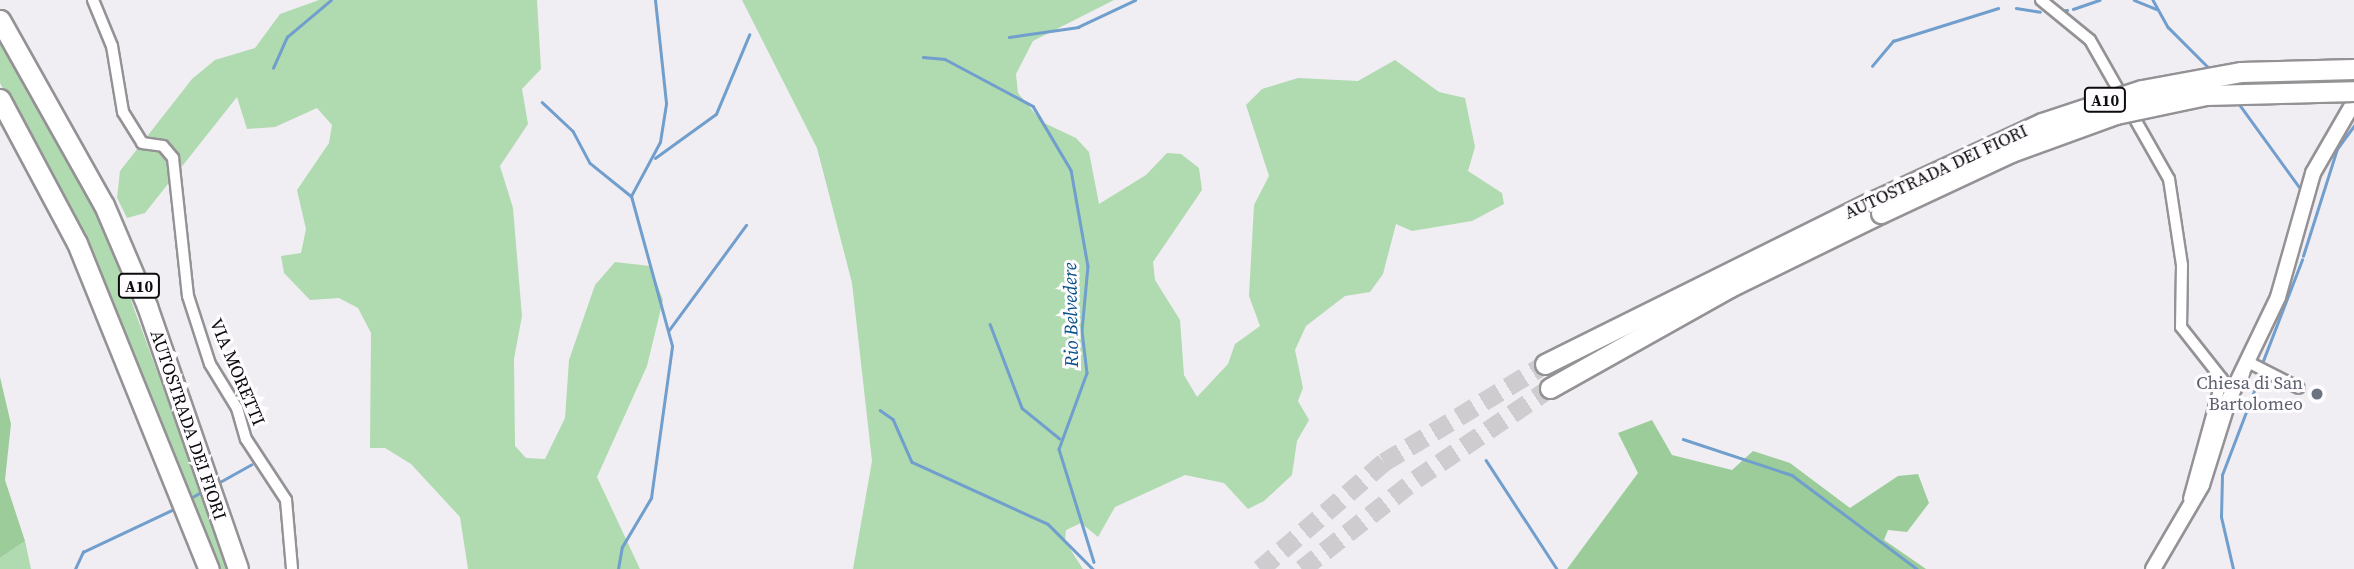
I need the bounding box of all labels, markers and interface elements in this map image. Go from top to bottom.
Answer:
road number: A10 [2082,88,2128,113]
street label: AUTOSTRADA DEI FIORI [1841,120,2031,224]
water label: Rio Belvedere [1059,262,1083,368]
road number: A10 [116,274,162,298]
street label: VIA MORETTI [205,315,269,429]
street label: AUTOSTRADA DEI FIORI [145,327,231,523]
place label: Chiesa di San Bartolomeo [2196,373,2303,416]
marker: Chiesa di San Bartolomeo [2309,386,2325,402]

